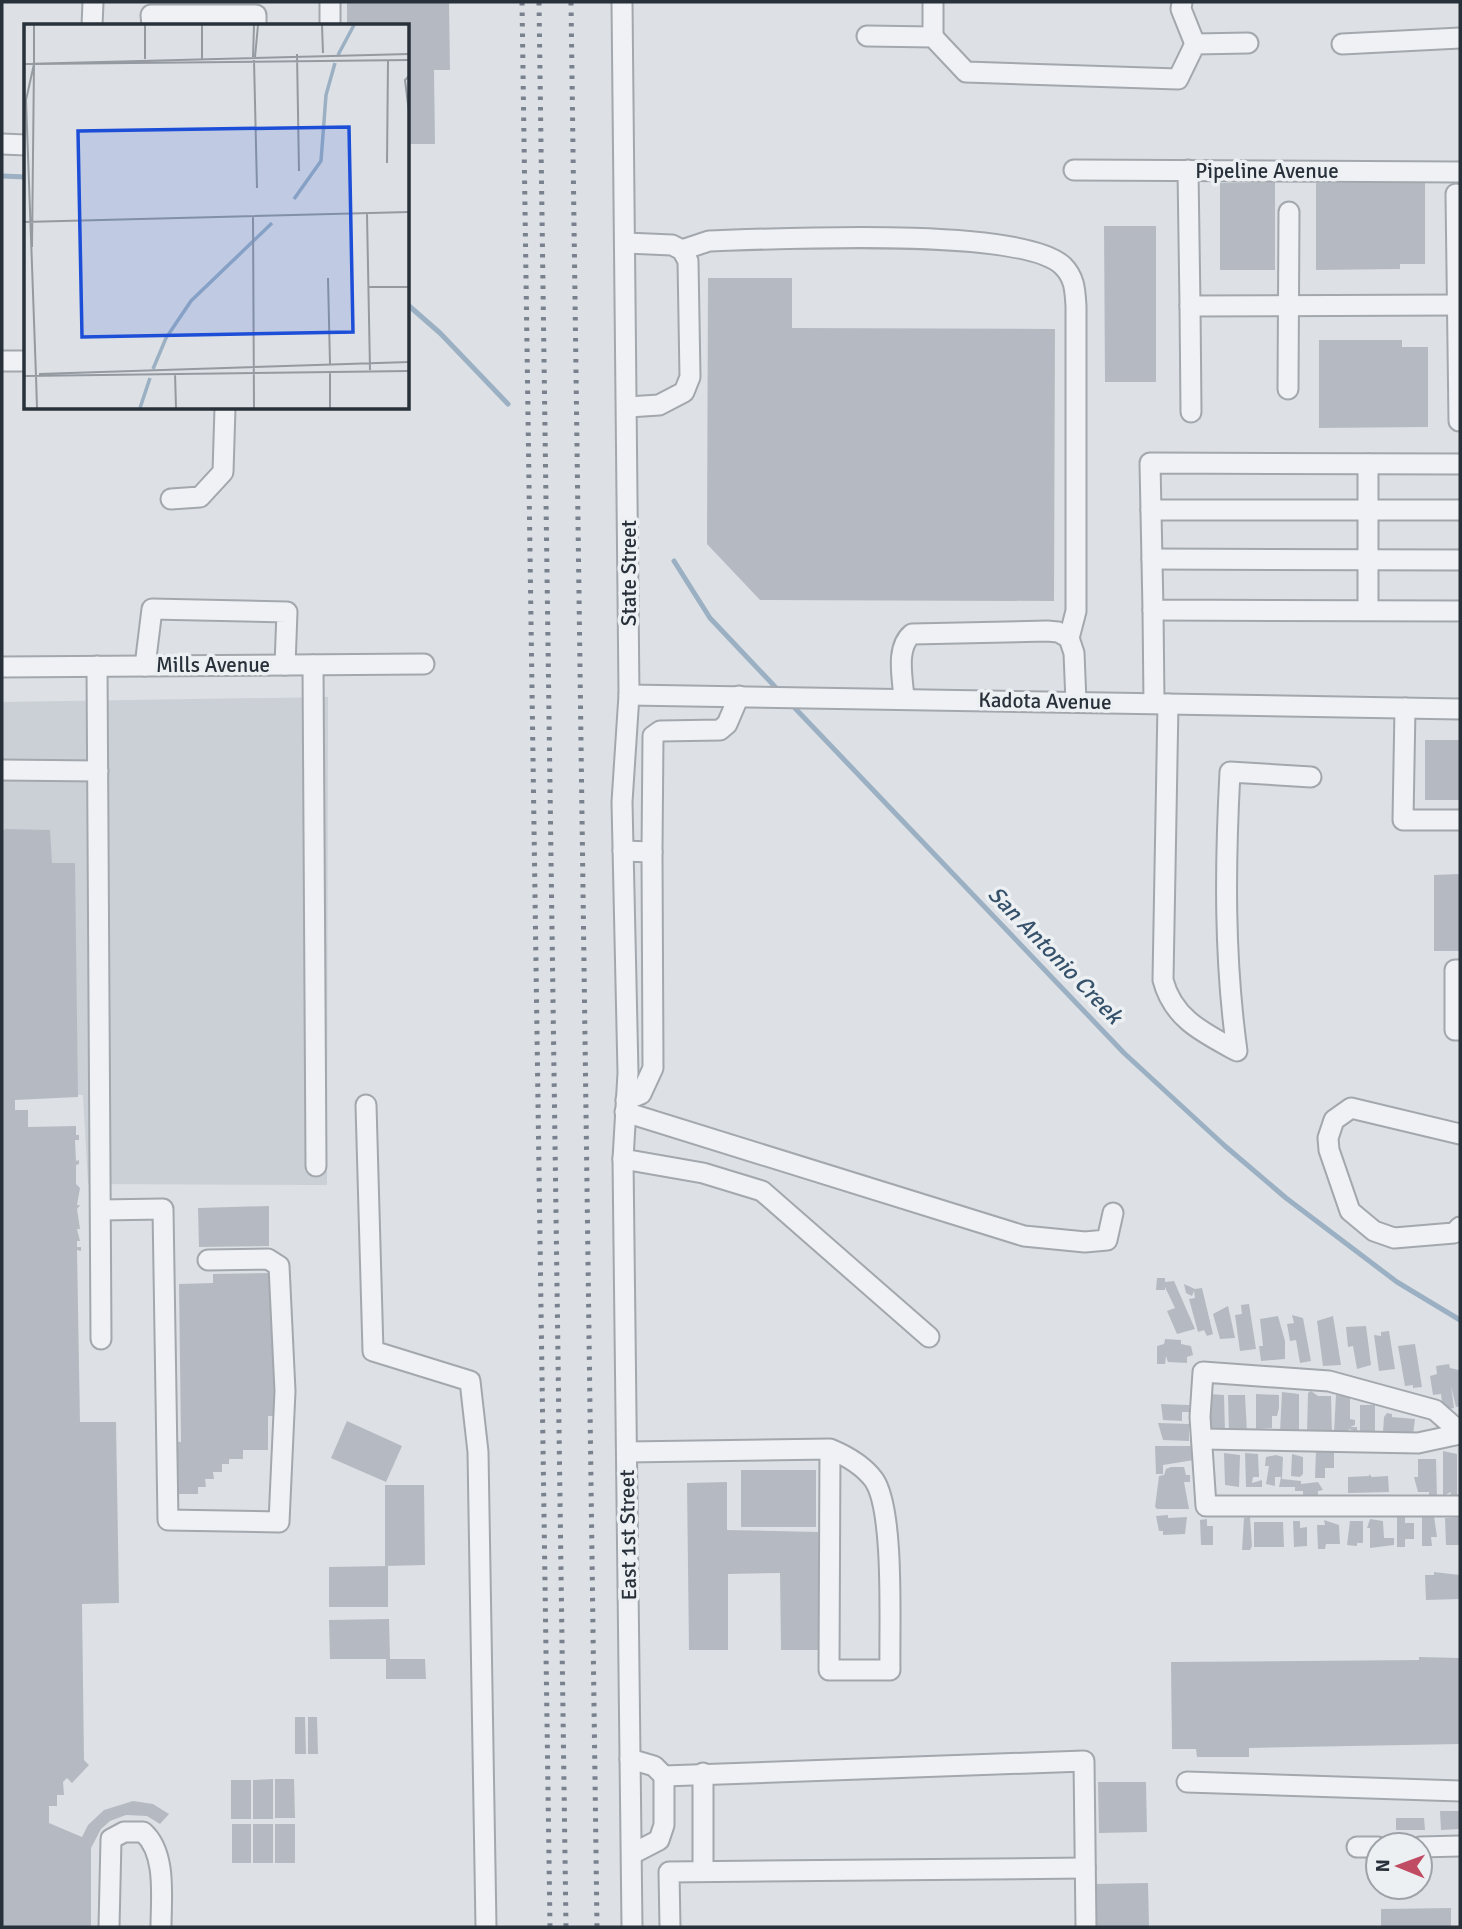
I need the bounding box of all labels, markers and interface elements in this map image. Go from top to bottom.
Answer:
inset map [24,24,410,410]
street label: Pipeline Avenue [1195,158,1339,184]
street label: State Street [616,520,642,626]
street label: Mills Avenue [156,652,270,678]
street label: Kadota Avenue [978,687,1112,715]
water label: San Antonio Creek [982,880,1130,1032]
street label: East 1st Street [614,1469,642,1601]
north arrow [1364,1831,1434,1901]
text: N [1371,1859,1395,1873]

